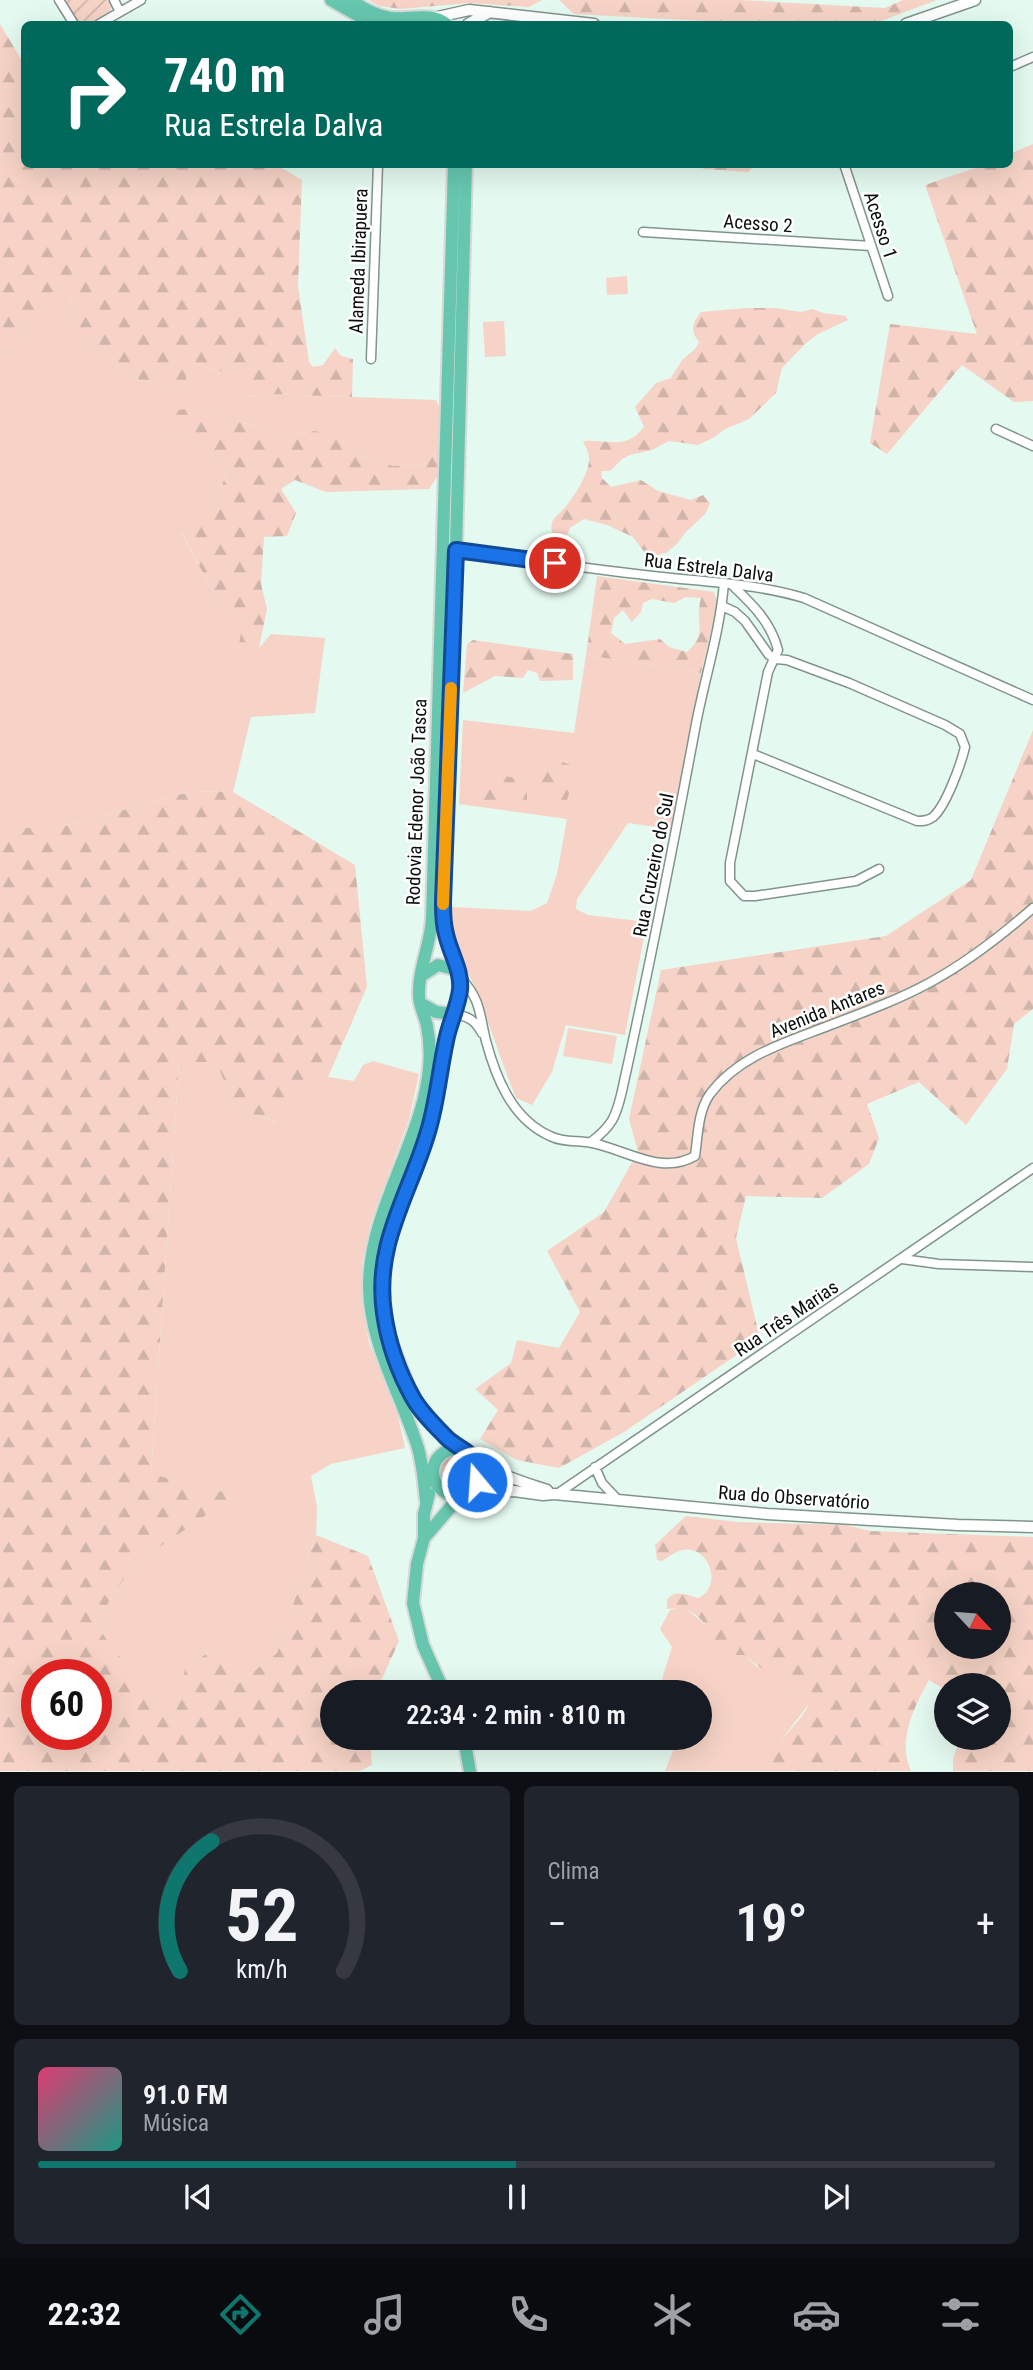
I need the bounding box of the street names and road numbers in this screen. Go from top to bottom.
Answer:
street label: Alameda Ibirapuera [344,188,373,334]
street label: Acesso 1 [859,189,902,262]
street label: Acesso 2 [723,210,793,237]
street label: Rua Estrela Dalva [643,548,775,587]
street label: Rodovia Edenor João Tasca [401,698,432,906]
street label: Rua Cruzeiro do Sul [628,791,679,939]
street label: Avenida Antares [766,976,888,1043]
street label: Rua Três Marias [730,1275,843,1362]
street label: Rua do Observatório [717,1481,871,1514]

